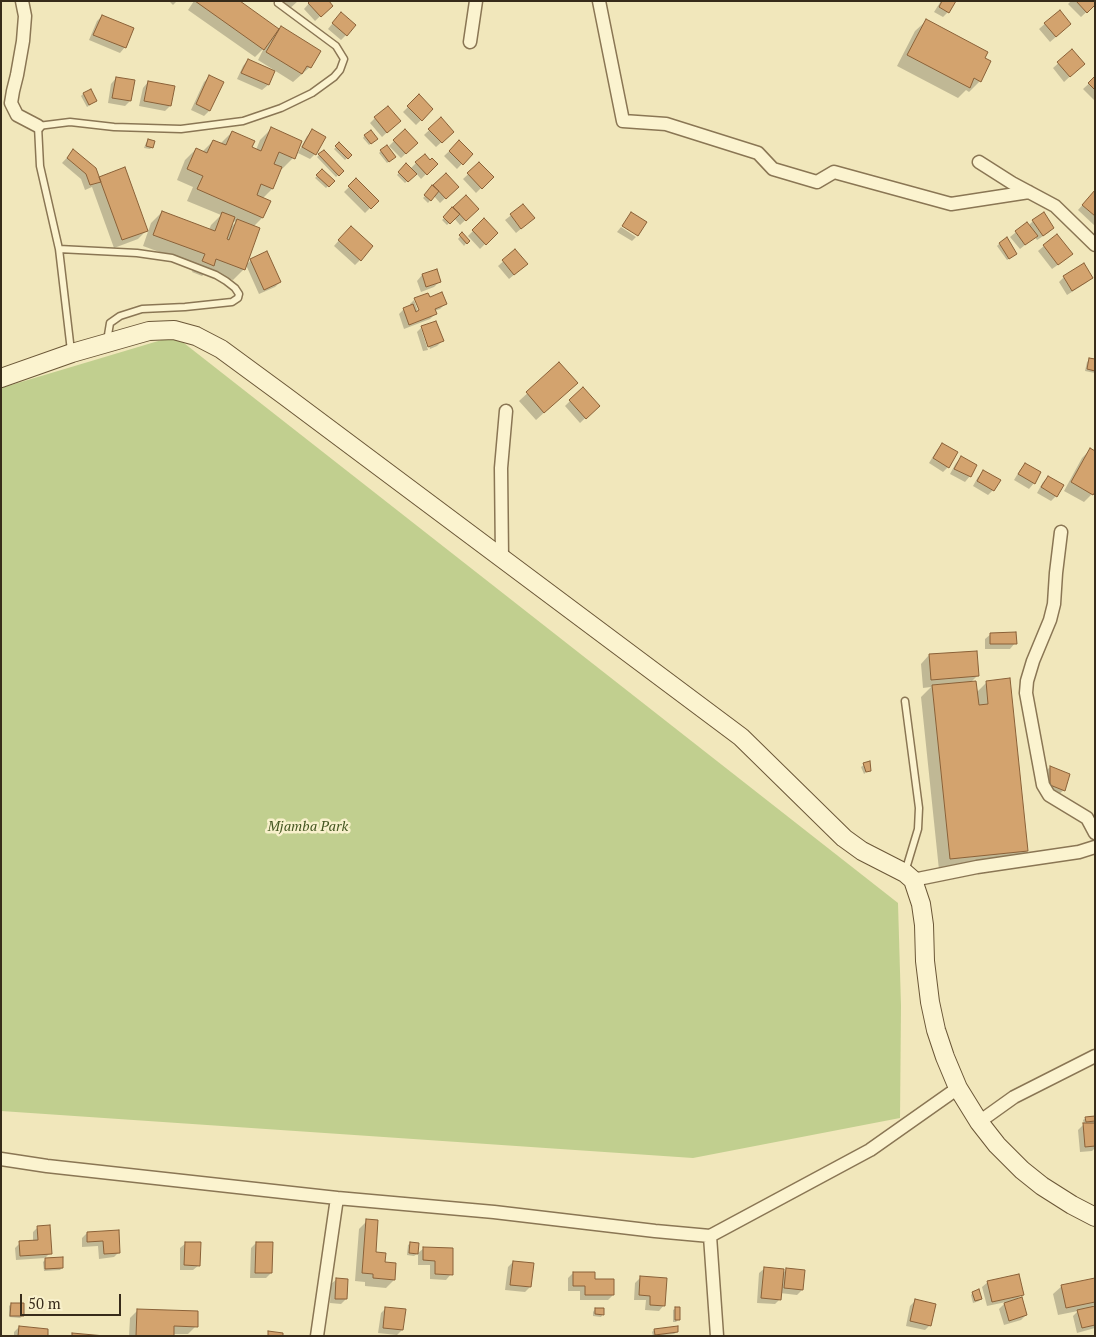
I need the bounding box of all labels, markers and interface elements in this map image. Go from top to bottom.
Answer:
park label: Mjamba Park [268,819,348,835]
scale bar [22,1284,124,1316]
text: 50 m [28,1293,61,1313]

